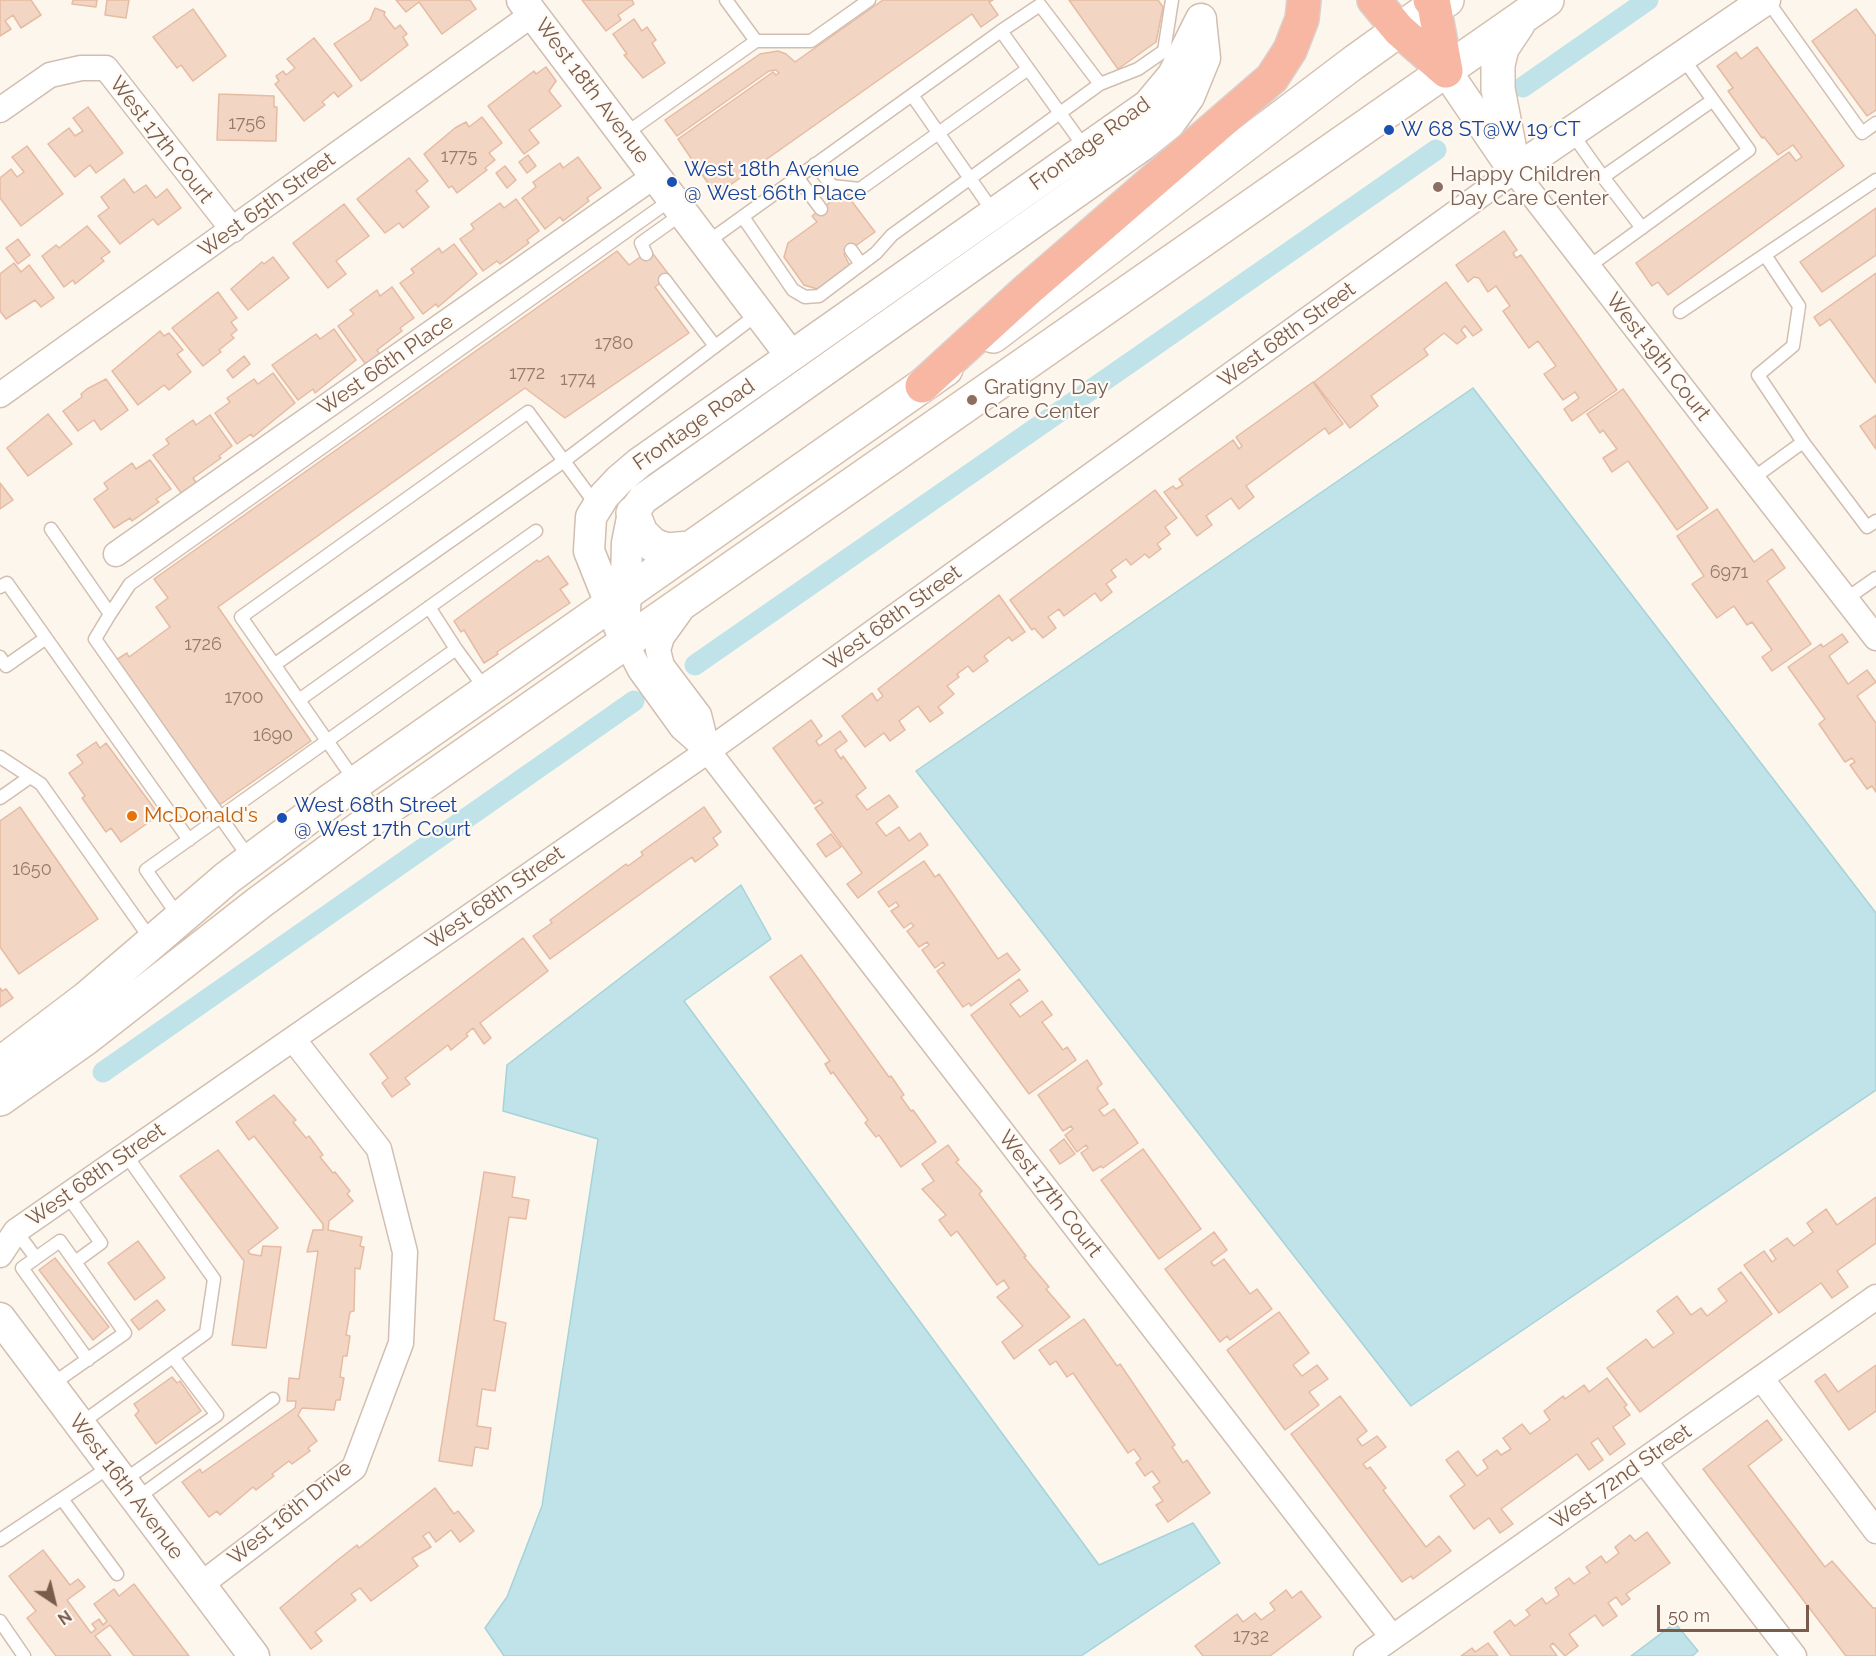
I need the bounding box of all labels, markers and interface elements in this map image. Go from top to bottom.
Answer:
street label: West 18th Avenue [529,13,655,169]
street label: West 17th Court [104,72,218,208]
street label: Frontage Road [1025,92,1155,196]
house number: 1756 [228,113,266,135]
place label: W 68 ST@W 19 CT [1401,117,1580,143]
marker: W 68 ST@W 19 CT [1382,123,1396,137]
house number: 1775 [441,146,477,168]
street label: West 65th Street [194,147,340,263]
place label: West 18th Avenue @ West 66th Place [684,157,866,207]
place label: Happy Children Day Care Center [1450,162,1609,212]
marker: West 18th Avenue @ West 66th Place [665,175,679,189]
marker: Happy Children Day Care Center [1431,180,1445,194]
street label: West 68th Street [1214,277,1360,393]
street label: West 19th Court [1600,288,1716,426]
street label: West 66th Place [314,309,458,421]
house number: 1780 [595,333,633,355]
house number: 1772 [509,363,545,385]
house number: 1774 [560,369,596,391]
street label: Frontage Road [628,374,760,476]
place label: Gratigny Day Care Center [984,375,1109,425]
marker: Gratigny Day Care Center [965,393,979,407]
street label: West 68th Street [820,560,966,676]
house number: 6971 [1710,562,1748,584]
house number: 1726 [184,634,222,656]
house number: 1700 [224,687,264,709]
house number: 1690 [253,725,293,747]
place label: West 68th Street @ West 17th Court [294,793,471,843]
place label: McDonald's [144,803,258,829]
marker: McDonald's [125,809,139,823]
marker: West 68th Street @ West 17th Court [275,811,289,825]
street label: West 68th Street [421,841,569,955]
house number: 1650 [12,859,52,881]
street label: West 68th Street [22,1118,170,1232]
street label: West 17th Court [993,1126,1107,1262]
street label: West 16th Avenue [63,1409,189,1565]
street label: West 72nd Street [1546,1419,1696,1535]
street label: West 16th Drive [223,1455,357,1571]
north arrow [24,1572,84,1632]
scale bar [1660,1593,1812,1631]
text: 50 m [1668,1605,1710,1626]
text: N [54,1606,75,1628]
house number: 1732 [1233,1626,1269,1648]

